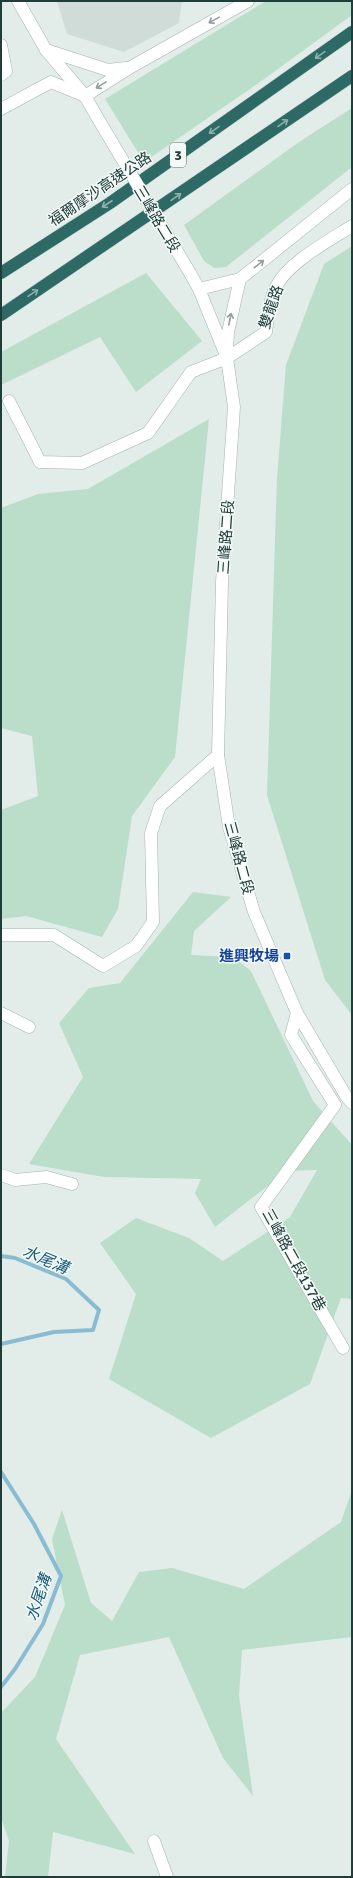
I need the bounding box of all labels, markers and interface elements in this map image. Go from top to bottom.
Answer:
one-way arrow [208,17,220,25]
one-way arrow [315,51,326,59]
one-way arrow [96,81,107,90]
one-way arrow [277,119,288,127]
one-way arrow [209,126,220,134]
road number: 3 [170,143,186,167]
street label: 福爾摩沙高速公路 [45,148,155,230]
street label: 三峰路二段 [130,182,184,256]
one-way arrow [170,193,181,201]
one-way arrow [102,200,113,209]
one-way arrow [254,260,265,269]
street label: 雙龍路 [255,283,287,331]
one-way arrow [28,289,39,297]
one-way arrow [226,313,234,326]
street label: 三峰路二段 [214,499,238,575]
street label: 三峰路二段 [221,819,257,897]
place label: 進興牧場 [219,947,279,965]
marker: 進興牧場 [282,951,292,961]
street label: 三峰路二段137巷 [258,1206,330,1314]
water label: 水尾溝 [20,1241,73,1279]
water label: 水尾溝 [22,1569,57,1623]

